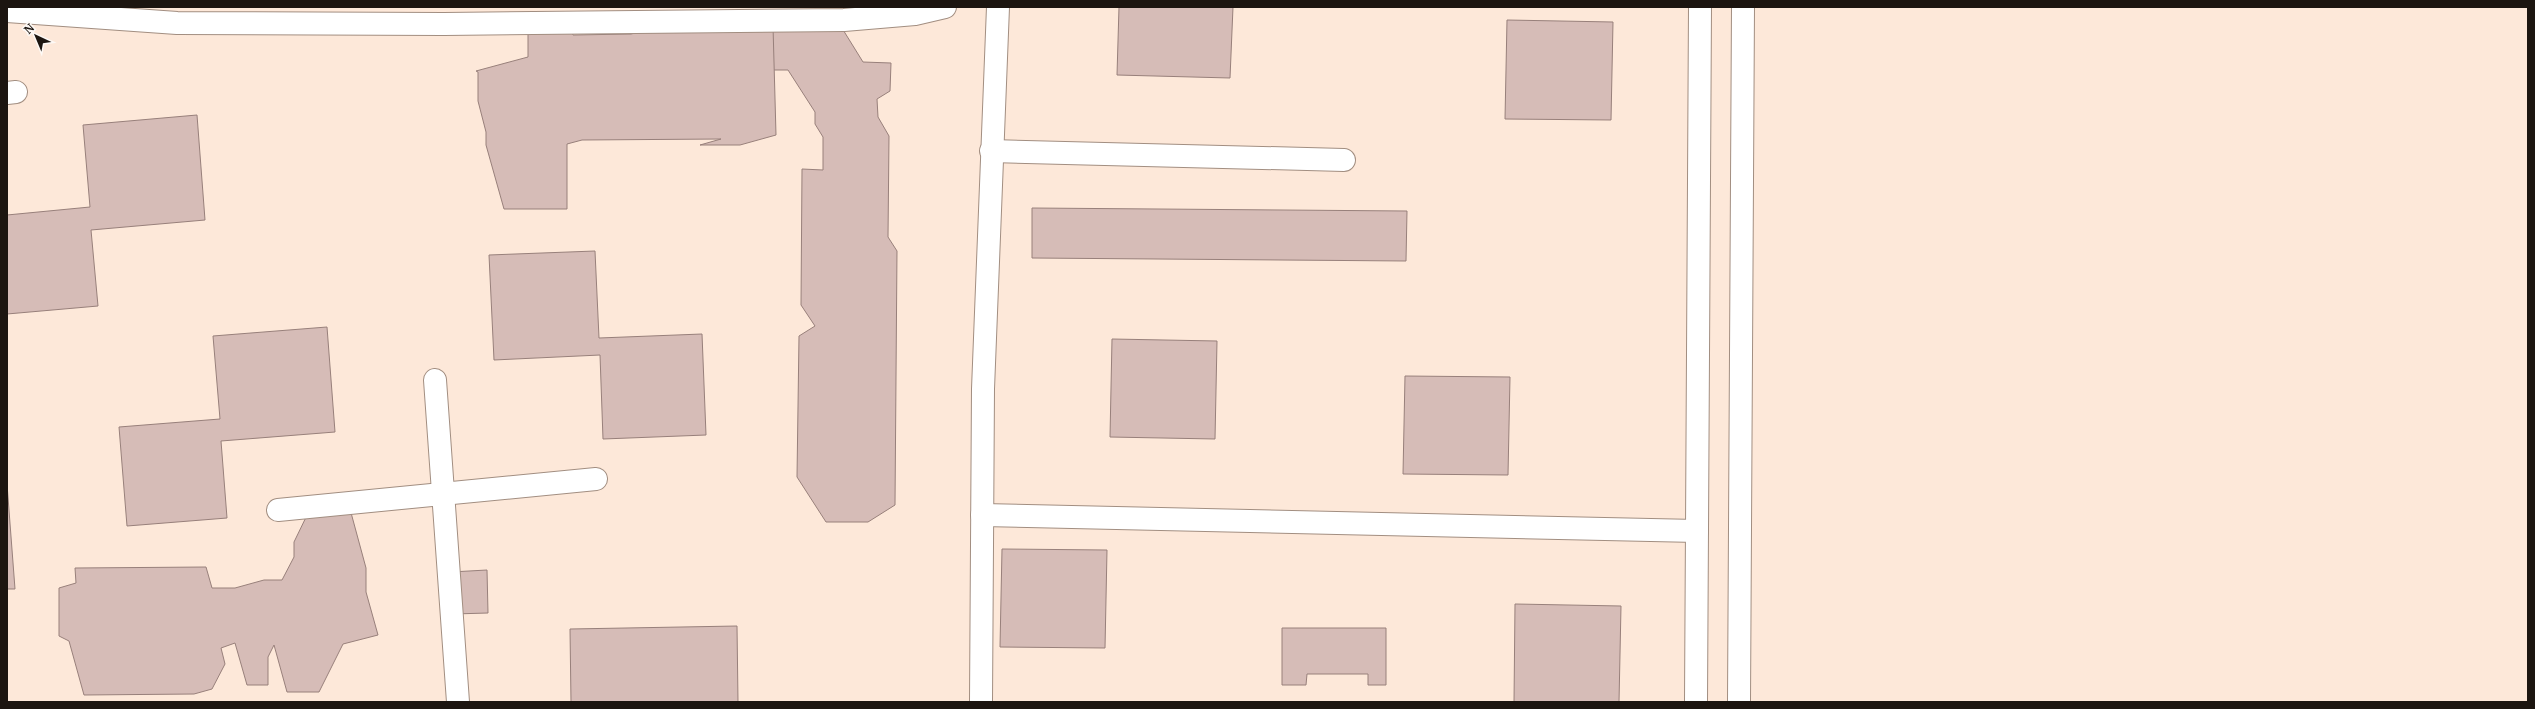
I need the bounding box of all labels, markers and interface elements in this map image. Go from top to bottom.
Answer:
north arrow [16,16,56,56]
text: N [21,21,37,37]

